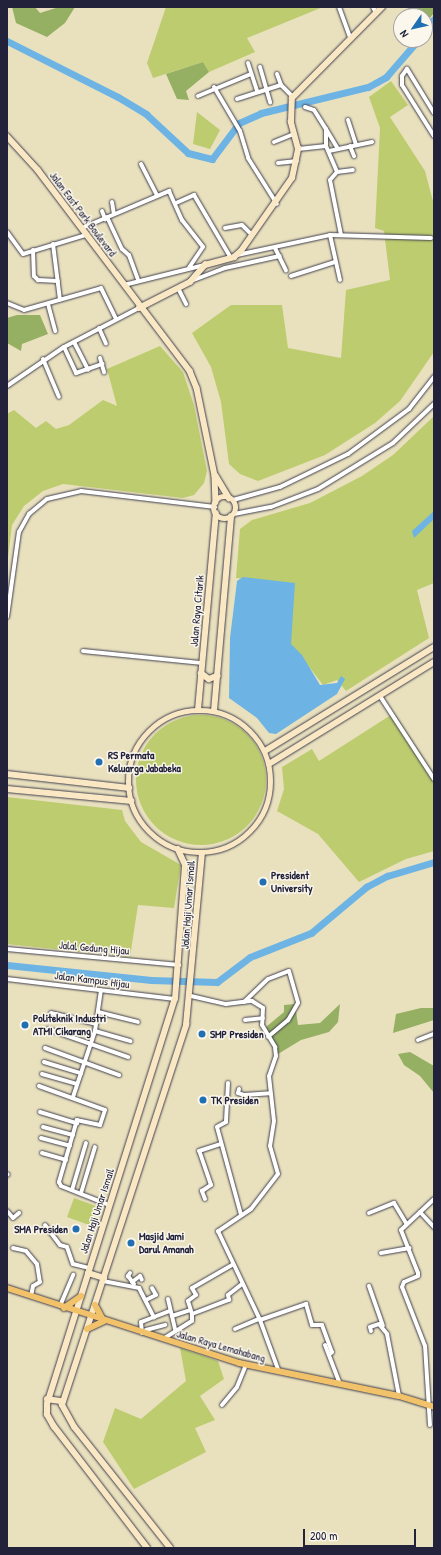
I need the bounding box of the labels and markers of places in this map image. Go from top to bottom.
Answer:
place label: RS Permata Keluarga Jababeka [108,749,181,775]
marker: RS Permata Keluarga Jababeka [93,756,105,768]
place label: President University [271,869,313,895]
marker: President University [258,877,268,887]
place label: Politeknik Industri ATMI Cikarang [33,1012,106,1038]
marker: Politeknik Industri ATMI Cikarang [20,1020,30,1030]
place label: SMP Presiden [210,1027,264,1041]
marker: SMP Presiden [197,1029,207,1039]
place label: TK Presiden [211,1093,259,1107]
marker: TK Presiden [198,1095,208,1105]
place label: SMA Presiden [14,1222,68,1236]
marker: SMA Presiden [71,1224,81,1234]
place label: Masjid Jami Darul Amanah [139,1230,194,1256]
marker: Masjid Jami Darul Amanah [126,1238,136,1248]

